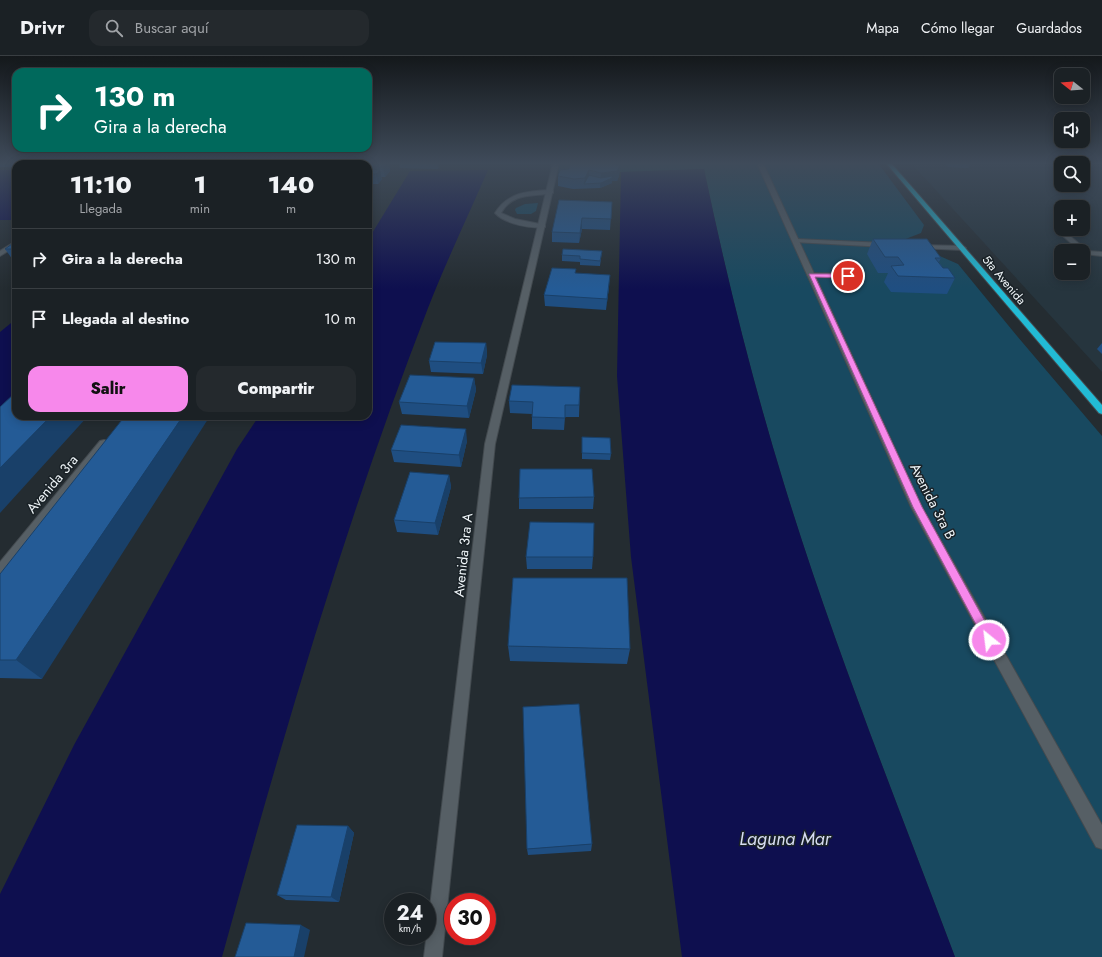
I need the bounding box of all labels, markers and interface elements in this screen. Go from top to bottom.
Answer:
search box [89,10,369,46]
text: Drivr [20,14,65,41]
icon: search [103,17,125,39]
text: Buscar aquí [135,17,209,39]
text: Mapa [866,18,899,38]
text: Cómo llegar [921,18,994,38]
text: Guardados [1016,18,1082,38]
north arrow [1054,68,1090,104]
map controls [1054,68,1090,280]
text: 130 m [94,76,176,117]
icon: right [28,84,80,136]
button: sound [1054,112,1090,148]
text: Gira a la derecha [94,114,227,140]
button: search [1054,156,1090,192]
text: 11:10 [70,167,132,202]
text: 1 [193,167,206,202]
text: 140 [268,167,314,202]
text: Llegada [79,199,122,218]
text: min [190,199,210,218]
text: m [286,199,296,218]
button: + [1054,200,1090,236]
button: − [1054,244,1090,280]
icon: right [28,248,50,270]
text: Gira a la derecha [62,248,183,270]
text: 130 m [316,248,356,270]
street label: 5ta Avenida [978,251,1030,309]
pin [831,259,865,293]
icon: arrive [837,265,859,287]
icon: arrive [28,308,50,330]
text: Llegada al destino [62,308,189,330]
text: 10 m [324,308,356,330]
button: Salir [28,366,188,412]
button: Compartir [196,366,356,412]
street label: Avenida 3ra [22,450,82,518]
street label: Avenida 3ra B [905,460,961,543]
street label: Avenida 3ra A [449,511,477,598]
position arrow [968,619,1010,661]
water label: Laguna Mar [739,826,832,852]
speed limit sign: 30 [444,893,496,945]
text: 24 [396,899,424,928]
text: km/h [399,921,421,936]

